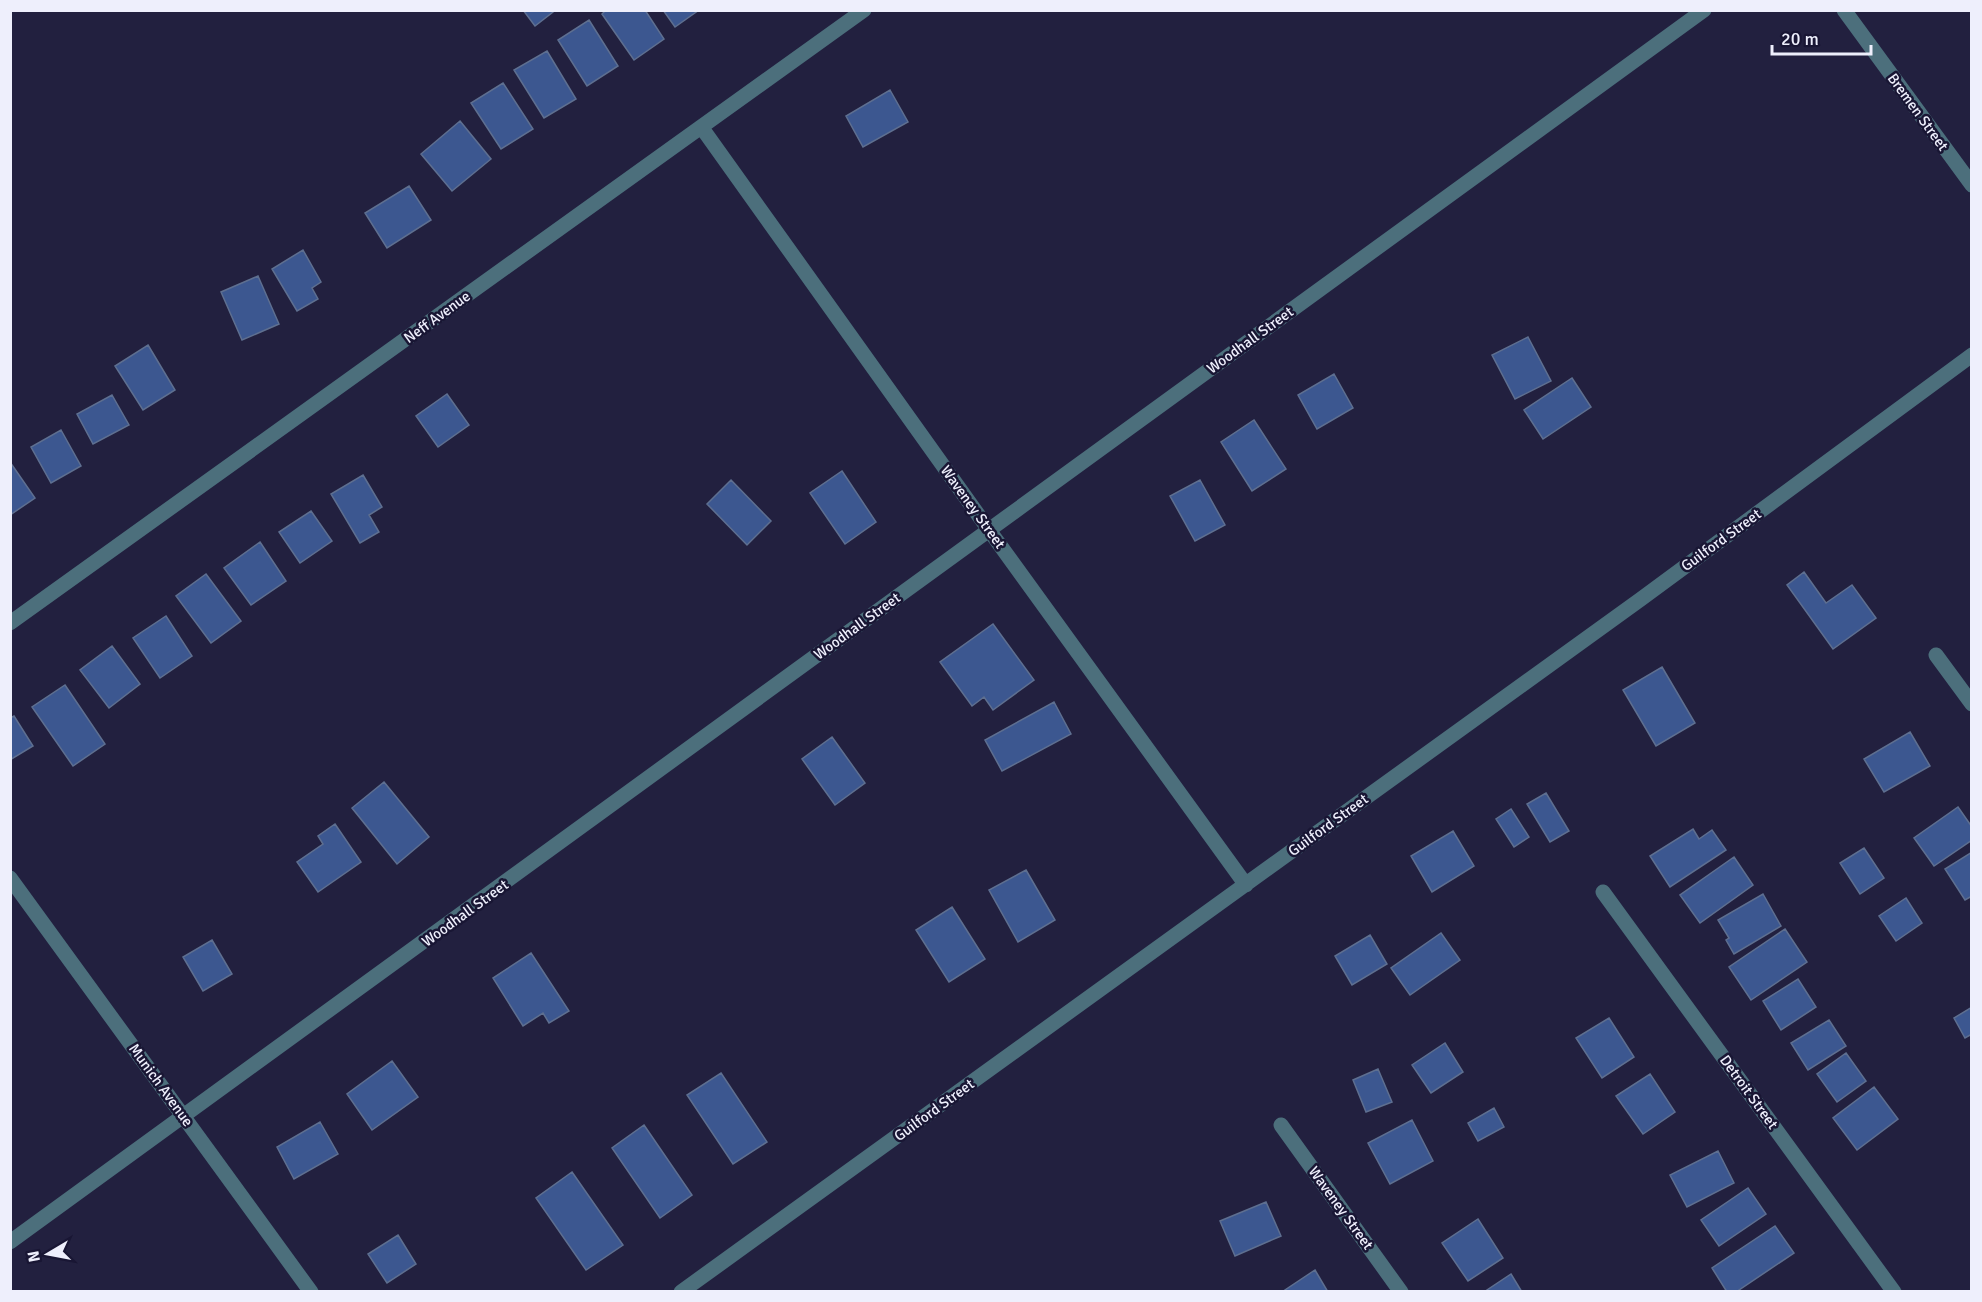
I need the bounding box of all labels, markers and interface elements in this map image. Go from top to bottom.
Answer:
scale bar [1772,18,1871,56]
text: 20 m [1781,28,1819,50]
street label: Bremen Street [1884,70,1952,154]
street label: Neff Avenue [400,287,474,347]
street label: Woodhall Street [1203,303,1297,377]
street label: Waveney Street [937,462,1009,552]
street label: Guilford Street [1677,505,1765,575]
street label: Woodhall Street [810,589,904,663]
street label: Guilford Street [1284,790,1372,860]
street label: Woodhall Street [418,876,512,950]
street label: Munich Avenue [125,1040,197,1130]
street label: Detroit Street [1716,1051,1782,1133]
street label: Guilford Street [890,1075,978,1145]
street label: Waveney Street [1305,1163,1377,1253]
north arrow [18,1224,78,1284]
text: N [23,1249,45,1264]

